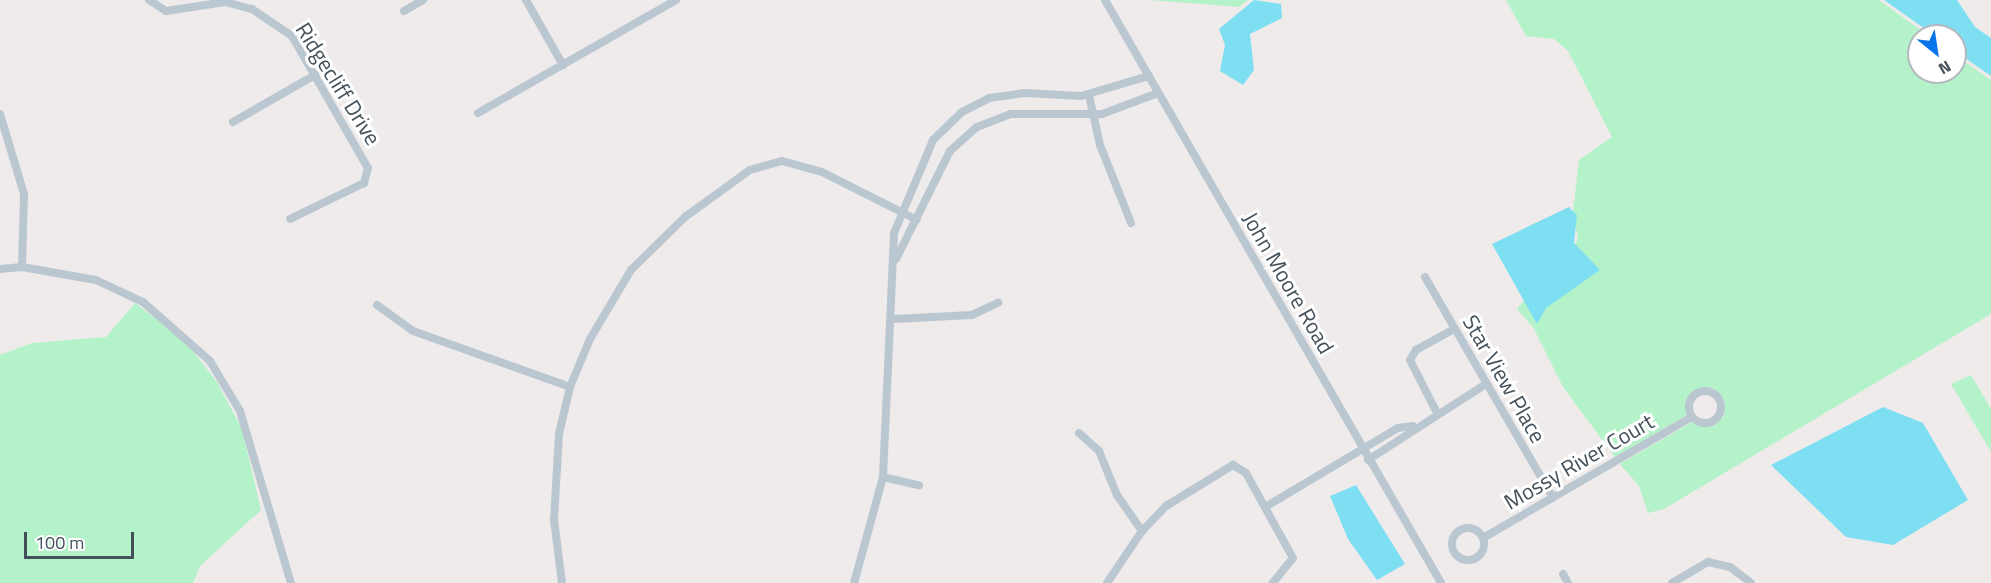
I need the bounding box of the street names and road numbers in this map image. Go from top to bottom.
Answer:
street label: Ridgecliff Drive [290,18,386,150]
street label: John Moore Road [1237,208,1339,358]
street label: Star View Place [1457,311,1551,447]
street label: Mossy River Court [1499,408,1659,516]

